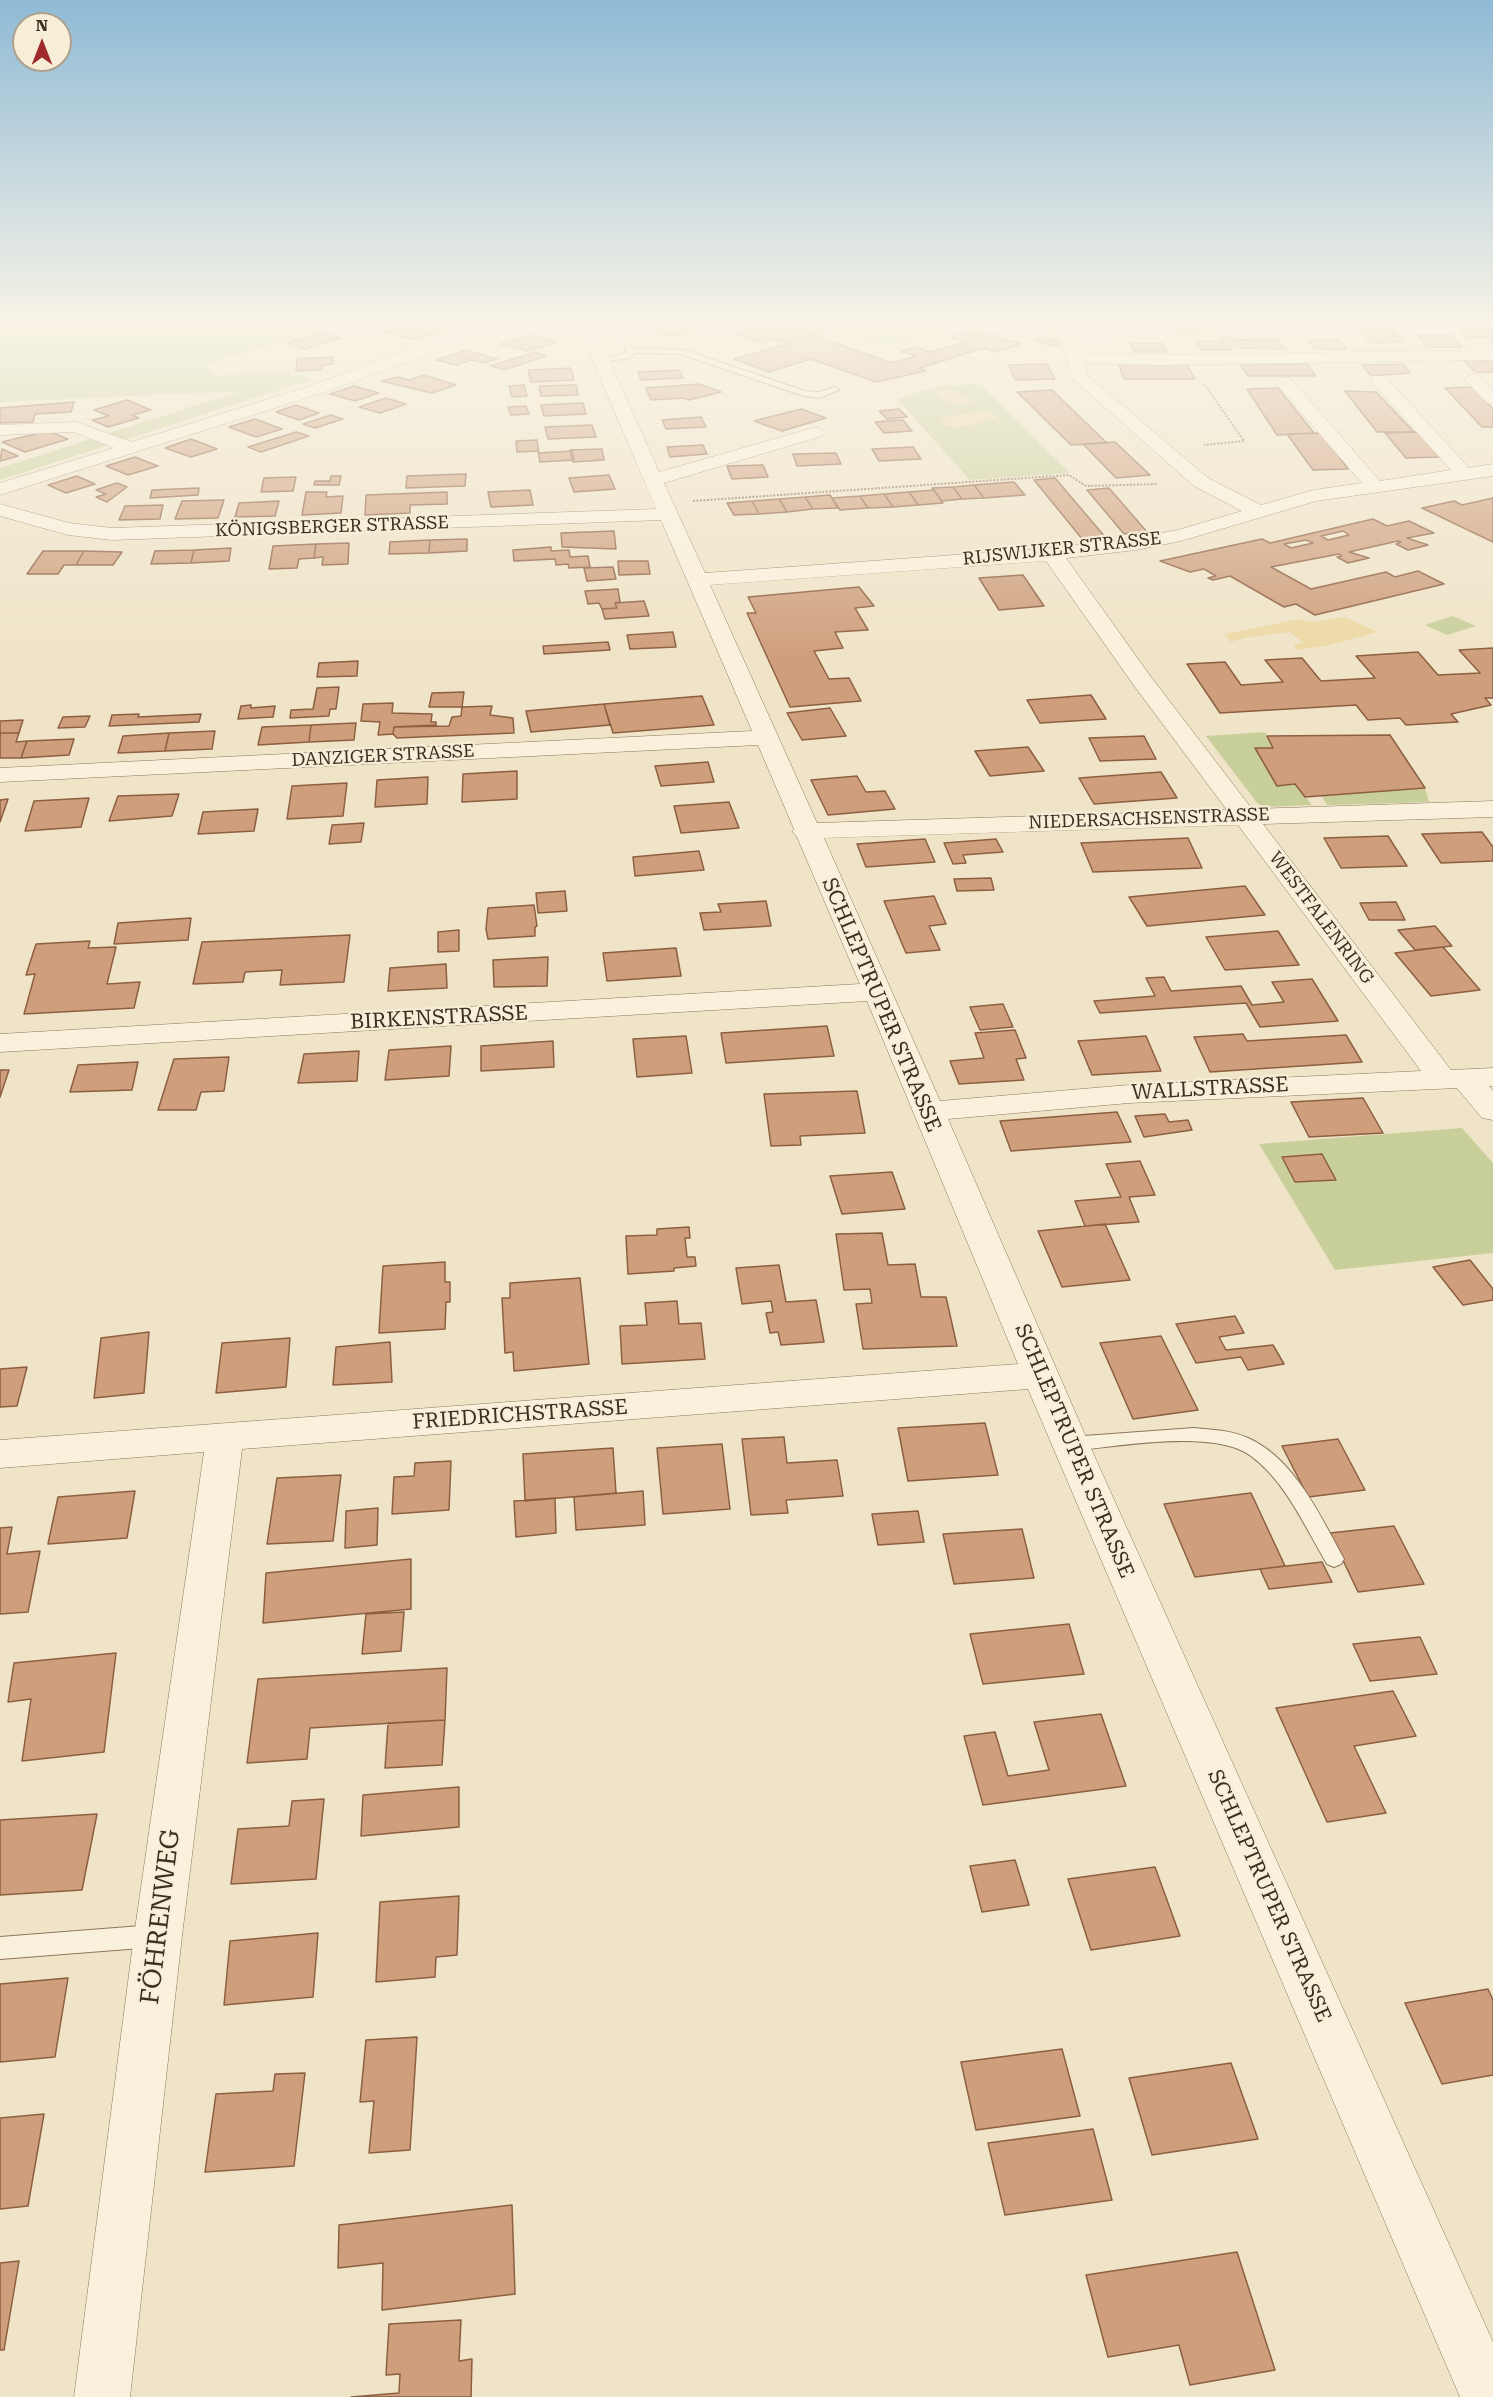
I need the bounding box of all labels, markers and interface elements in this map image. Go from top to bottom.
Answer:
north arrow [12,12,72,72]
text: N [36,16,48,35]
street label: KÖNIGSBERGER STRASSE [215,512,449,542]
street label: RIJSWIJKER STRASSE [962,528,1162,570]
street label: DANZIGER STRASSE [291,740,475,772]
street label: NIEDERSACHSENSTRASSE [1028,804,1270,834]
street label: WESTFALENRING [1264,848,1378,988]
street label: SCHLEPTRUPER STRASSE [816,874,946,1136]
street label: BIRKENSTRASSE [349,1001,529,1035]
street label: WALLSTRASSE [1131,1072,1289,1106]
street label: SCHLEPTRUPER STRASSE [1009,1320,1139,1582]
street label: FRIEDRICHSTRASSE [411,1395,629,1435]
street label: SCHLEPTRUPER STRASSE [1202,1766,1336,2026]
street label: FÖHRENWEG [135,1828,187,2006]

